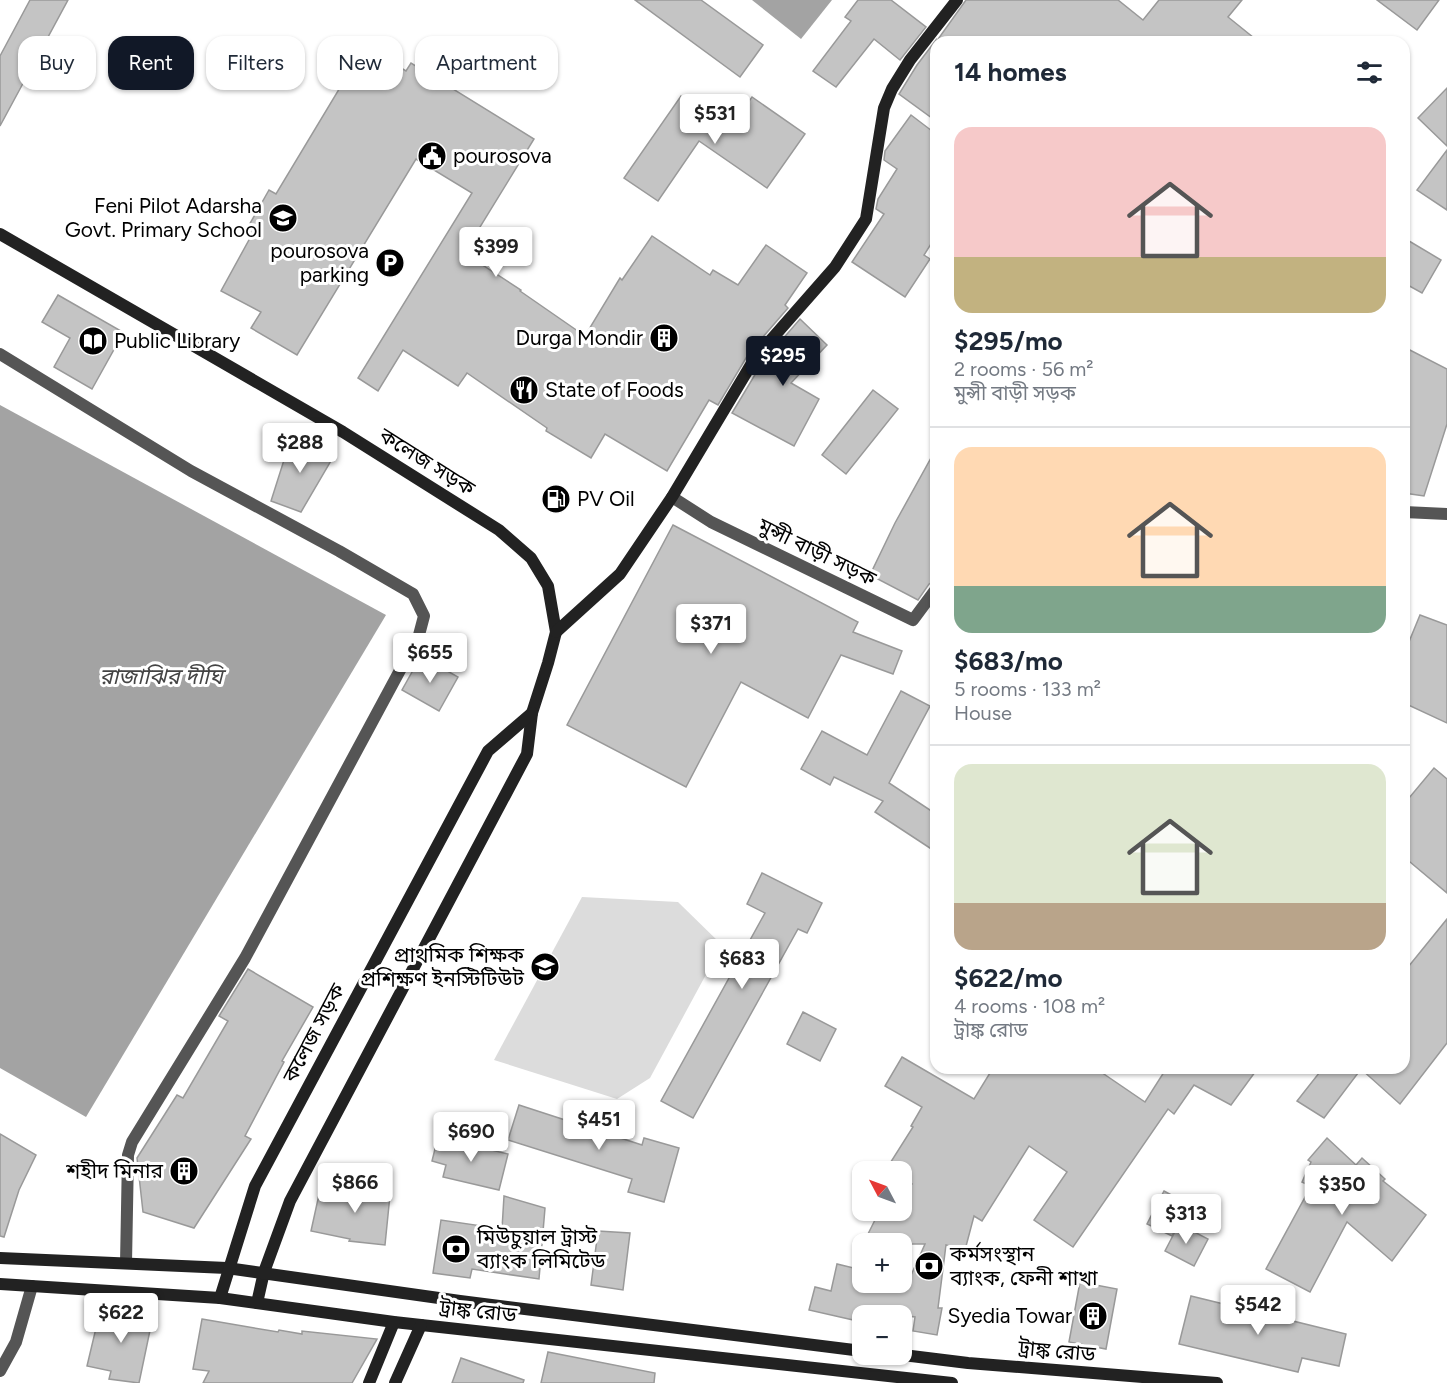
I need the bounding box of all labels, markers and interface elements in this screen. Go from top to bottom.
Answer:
chip: Buy [18,36,96,90]
chip: Rent [108,36,194,90]
chip: Filters [206,36,305,90]
chip: New [317,36,403,90]
chip: Apartment [415,36,558,90]
text: 14 homes [954,56,1067,88]
icon: filters [1353,56,1386,89]
pin: $531 [679,94,751,145]
text: $531 [694,101,736,125]
public building icon: pourosova [416,140,448,172]
place label: pourosova [453,143,552,168]
icon: home [1116,166,1224,274]
place label: Feni Pilot Adarsha Govt. Primary School [65,193,262,242]
school or university icon: Feni Pilot Adarsha Govt. Primary School [267,202,299,234]
pin: $399 [460,227,532,278]
text: $399 [473,234,519,258]
place label: pourosova parking [270,238,369,287]
parking icon: pourosova parking [374,247,406,279]
building icon: Durga Mondir [648,322,680,354]
library icon: Public Library [77,325,109,357]
place label: Durga Mondir [516,325,643,350]
text: $295/mo [954,325,1063,357]
place label: Public Library [114,328,240,353]
pin: $295 [747,336,819,387]
text: $295 [760,343,806,367]
text: 2 rooms · 56 m² [954,357,1093,381]
restaurant icon: State of Foods [508,374,540,406]
place label: State of Foods [545,377,684,402]
text: মুন্সী বাড়ী সড়ক [954,381,1076,405]
street label: কলেজ সড়ক [374,422,481,501]
pin: $288 [264,423,336,474]
text: $288 [276,430,324,454]
fuel station icon: PV Oil [540,483,572,515]
place label: PV Oil [577,486,635,511]
icon: home [1116,486,1224,594]
street label: মুন্সী বাড়ী সড়ক [753,512,881,591]
pin: $371 [675,604,747,655]
text: $371 [690,611,732,635]
pin: $655 [394,633,466,684]
text: $655 [407,640,453,664]
text: $683/mo [954,645,1063,677]
water label: রাজাঝির দীঘি [99,663,227,690]
text: 5 rooms · 133 m² [954,677,1101,701]
text: House [954,701,1012,725]
icon: home [1116,803,1224,911]
pin: $683 [706,939,778,990]
place label: প্রাথমিক শিক্ষক প্রশিক্ষণ ইনস্টিটিউট [360,942,525,991]
text: $683 [719,946,765,970]
school or university icon: প্রাথমিক শিক্ষক প্রশিক্ষণ ইনস্টিটিউট [529,951,561,983]
text: $622/mo [954,962,1063,994]
street label: কলেজ সড়ক [277,978,350,1087]
text: 4 rooms · 108 m² [954,994,1105,1018]
text: ট্রাঙ্ক রোড [954,1018,1028,1042]
pin: $451 [563,1100,635,1151]
text: $451 [577,1107,621,1131]
pin: $690 [435,1112,507,1163]
text: $690 [447,1119,495,1143]
building icon: শহীদ মিনার [168,1155,200,1187]
place label: শহীদ মিনার [65,1158,163,1183]
north arrow [852,1161,912,1221]
map controls [852,1161,912,1365]
pin: $866 [319,1163,391,1214]
pin: $350 [1306,1165,1378,1216]
text: $866 [332,1170,378,1194]
text: $350 [1319,1172,1365,1196]
pin: $313 [1150,1194,1222,1245]
text: $313 [1165,1201,1207,1225]
place label: মিউচুয়াল ট্রাস্ট ব্যাংক লিমিটেড [476,1224,607,1273]
bank icon: মিউচুয়াল ট্রাস্ট ব্যাংক লিমিটেড [440,1233,472,1265]
button: + [852,1233,912,1293]
place label: কর্মসংস্থান ব্যাংক, ফেনী শাখা [949,1241,1098,1290]
bank icon: কর্মসংস্থান ব্যাংক, ফেনী শাখা [913,1250,945,1282]
pin: $542 [1222,1285,1294,1336]
text: $542 [1235,1292,1281,1316]
pin: $622 [85,1293,157,1344]
street label: ট্রাঙ্ক রোড [437,1294,519,1327]
text: $622 [98,1300,144,1324]
building icon: Syedia Towar [1077,1300,1109,1332]
place label: Syedia Towar [948,1303,1072,1328]
button: − [852,1305,912,1365]
street label: ট্রাঙ্ক রোড [1016,1335,1098,1366]

